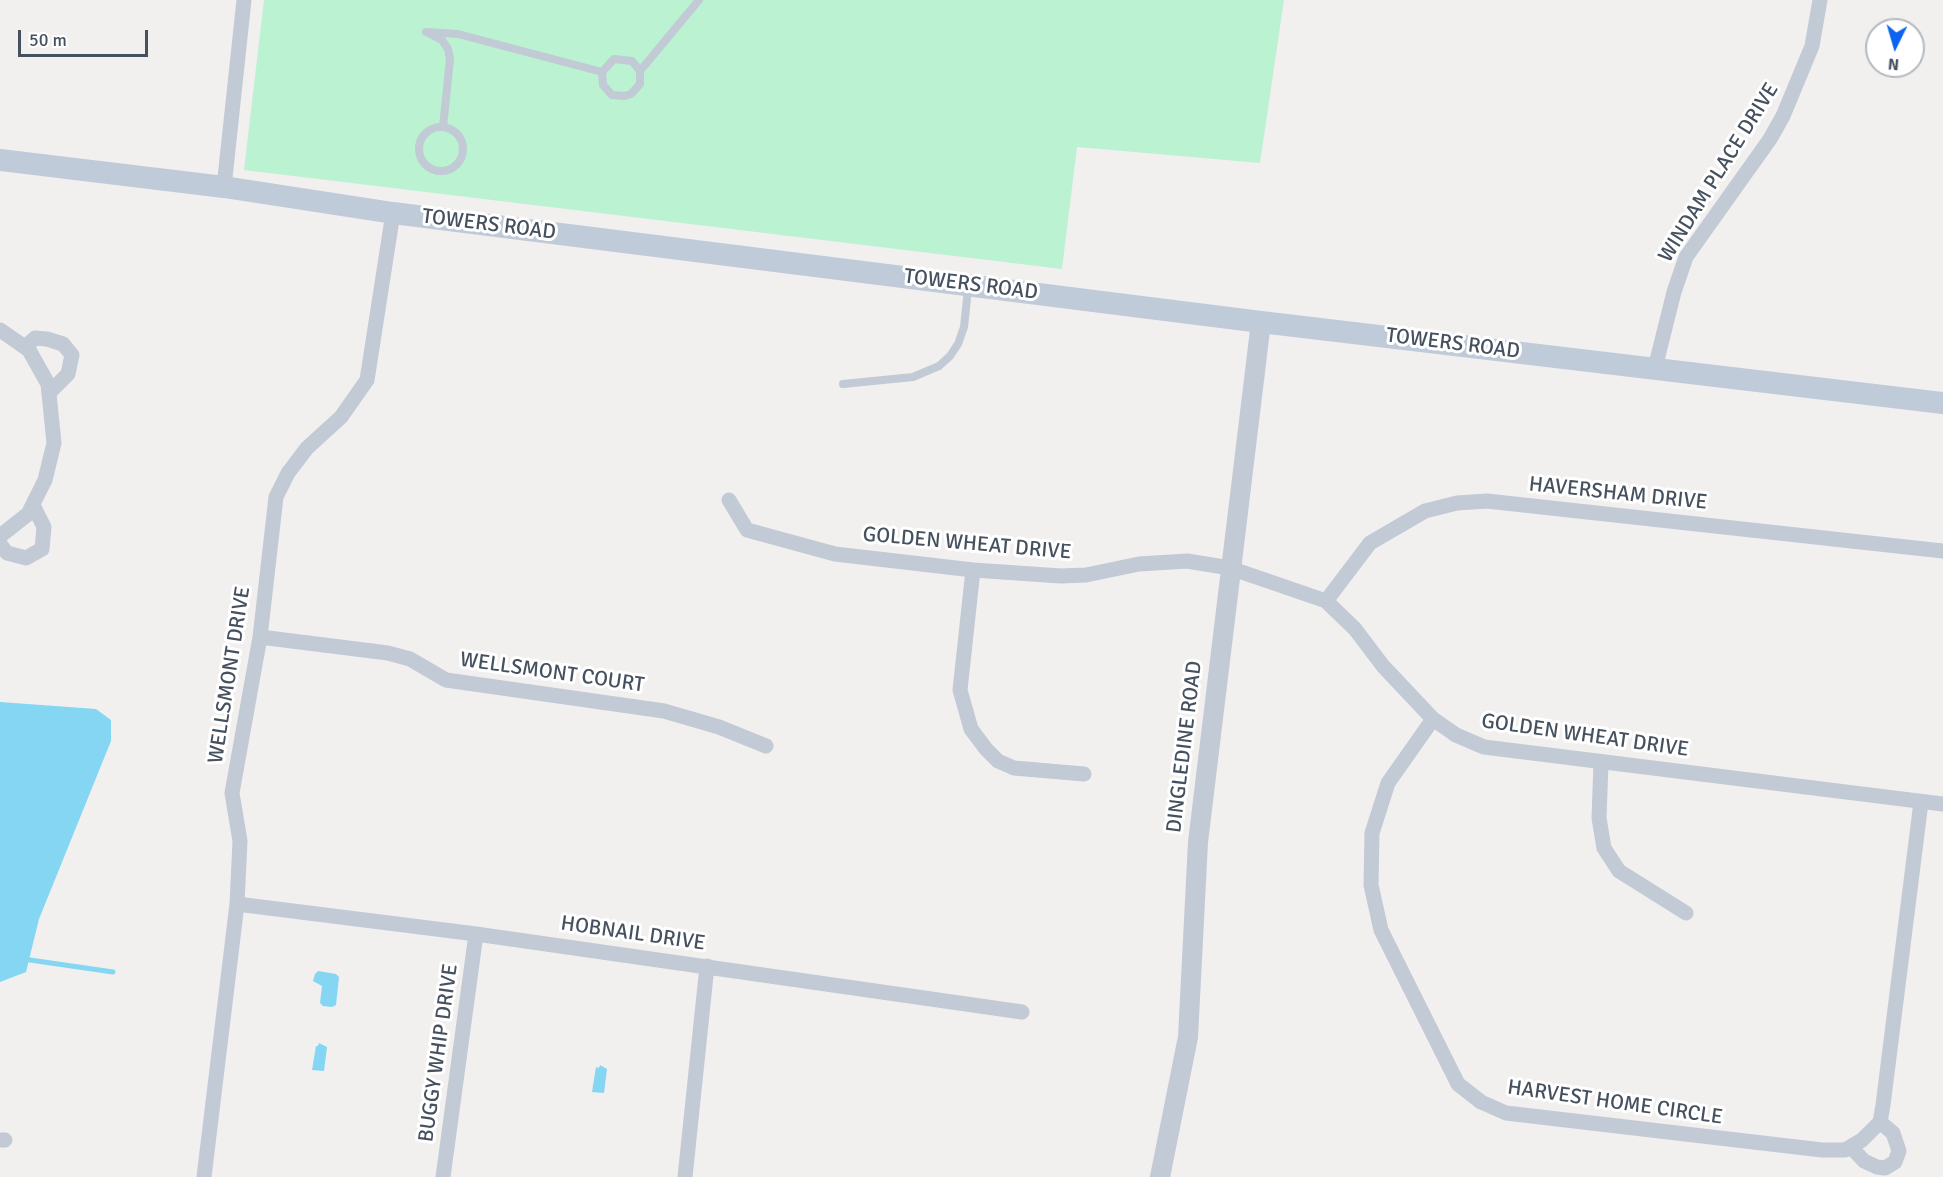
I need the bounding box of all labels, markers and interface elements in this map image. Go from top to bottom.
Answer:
scale bar [21,18,152,56]
north arrow [1865,18,1925,78]
text: 50 m [29,29,67,51]
text: N [1887,53,1900,74]
street label: WINDAM PLACE DRIVE [1654,79,1784,267]
street label: TOWERS ROAD [421,204,557,246]
street label: TOWERS ROAD [903,264,1039,306]
street label: TOWERS ROAD [1385,323,1521,365]
street label: HAVERSHAM DRIVE [1528,472,1708,516]
street label: GOLDEN WHEAT DRIVE [862,522,1072,566]
street label: WELLSMONT DRIVE [204,585,256,765]
street label: WELLSMONT COURT [458,648,646,698]
street label: DINGLEDINE ROAD [1162,660,1208,834]
street label: GOLDEN WHEAT DRIVE [1480,709,1690,763]
street label: HOBNAIL DRIVE [559,911,707,957]
street label: BUGGY WHIP DRIVE [414,962,464,1144]
street label: HARVEST HOME CIRCLE [1506,1075,1724,1131]

